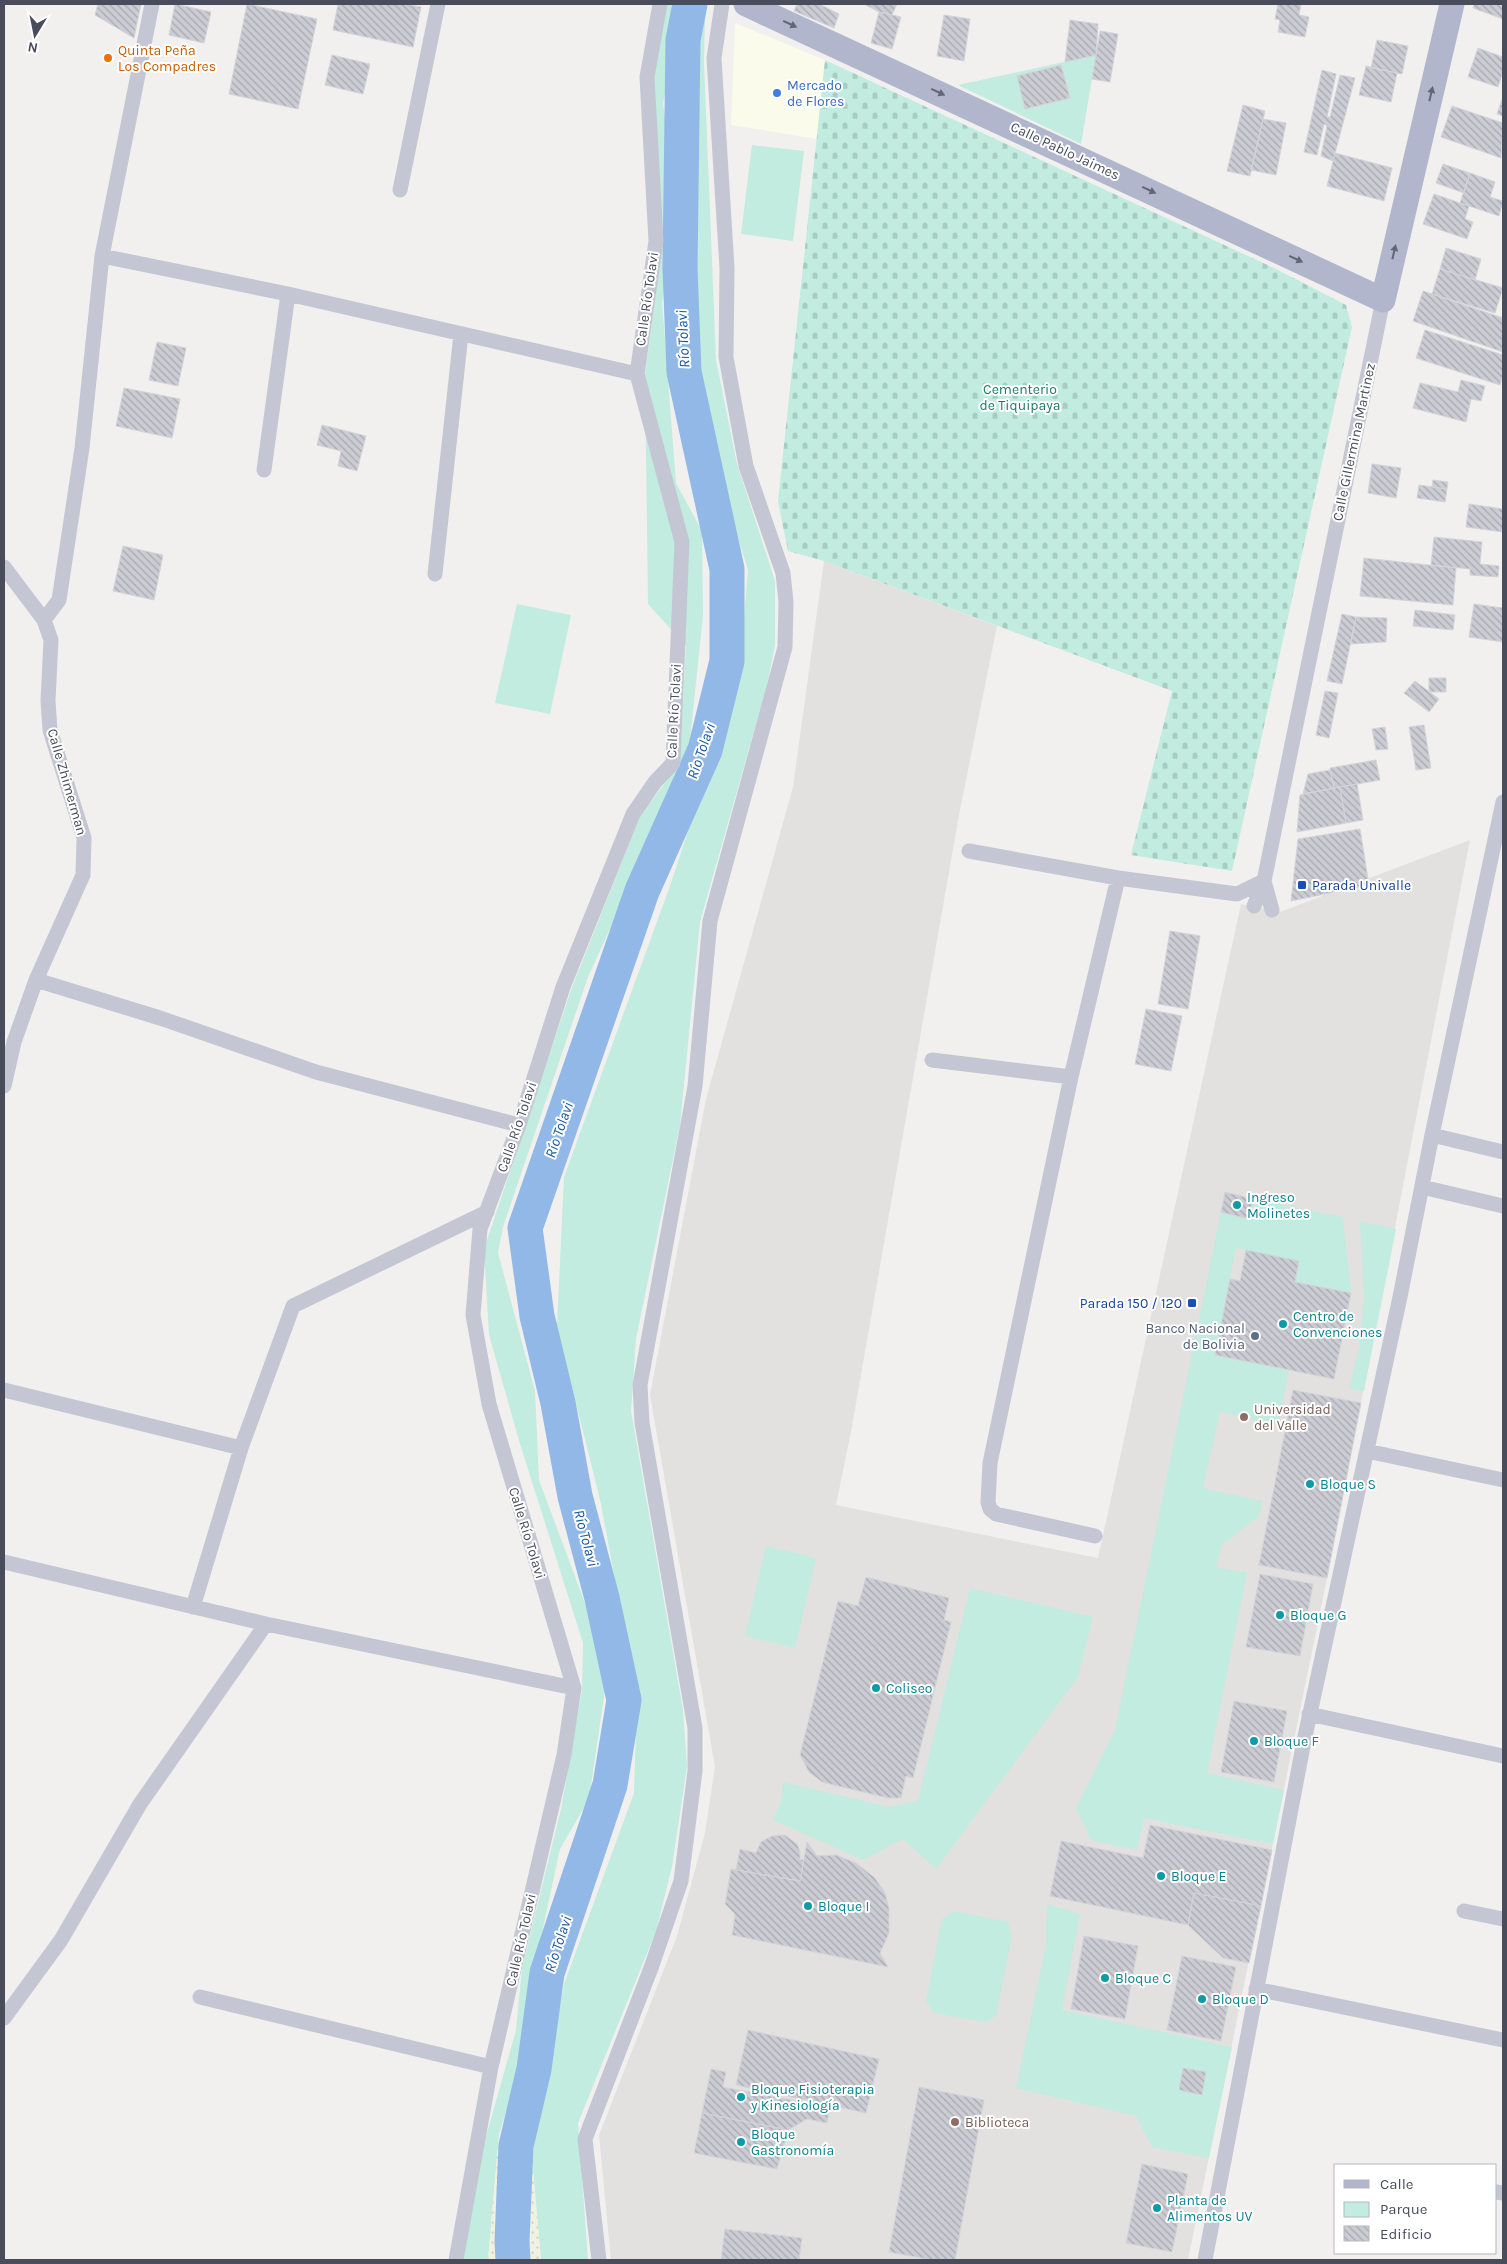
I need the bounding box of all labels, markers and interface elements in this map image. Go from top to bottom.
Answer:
north arrow [10,10,60,60]
one-way arrow [783,20,797,28]
text: N [26,38,39,57]
place label: Quinta Peña Los Compadres [118,42,216,75]
marker: Quinta Peña Los Compadres [102,52,114,64]
place label: Mercado de Flores [787,77,844,110]
one-way arrow [1427,86,1435,101]
marker: Mercado de Flores [771,87,783,99]
one-way arrow [931,88,945,96]
street label: Calle Pablo Jaimes [1008,118,1122,184]
one-way arrow [1142,186,1156,194]
one-way arrow [1390,245,1398,260]
street label: Calle Río Tolavi [632,251,662,347]
one-way arrow [1289,255,1303,263]
water label: Río Tolavi [672,310,694,368]
street label: Calle Gillermina Martinez [1329,361,1379,523]
park label: Cementerio de Tiquipaya [980,381,1060,414]
street label: Calle Río Tolavi [663,663,685,759]
water label: Río Tolavi [683,721,719,781]
street label: Calle Zhimerman [44,727,90,837]
place label: Parada Univalle [1312,877,1411,894]
marker: Parada Univalle [1296,879,1308,891]
street label: Calle Río Tolavi [494,1079,540,1175]
water label: Río Tolavi [541,1100,577,1160]
place label: Ingreso Molinetes [1247,1189,1310,1222]
marker: Ingreso Molinetes [1231,1199,1243,1211]
place label: Parada 150 / 120 [1080,1295,1182,1312]
marker: Parada 150 / 120 [1186,1297,1198,1309]
place label: Centro de Convenciones [1293,1308,1382,1341]
marker: Centro de Convenciones [1277,1318,1289,1330]
place label: Banco Nacional de Bolivia [1146,1320,1245,1353]
marker: Banco Nacional de Bolivia [1249,1330,1261,1342]
place label: Universidad del Valle [1254,1401,1331,1434]
marker: Universidad del Valle [1238,1411,1250,1423]
place label: Bloque S [1320,1476,1376,1493]
marker: Bloque S [1304,1478,1316,1490]
street label: Calle Río Tolavi [505,1485,549,1581]
water label: Río Tolavi [570,1508,602,1568]
place label: Bloque G [1290,1607,1346,1624]
marker: Bloque G [1274,1609,1286,1621]
place label: Coliseo [886,1680,933,1697]
marker: Coliseo [870,1682,882,1694]
place label: Bloque F [1264,1733,1319,1750]
marker: Bloque F [1248,1735,1260,1747]
place label: Bloque E [1171,1868,1226,1885]
marker: Bloque E [1155,1870,1167,1882]
street label: Calle Río Tolavi [502,1892,540,1988]
place label: Bloque I [818,1898,869,1915]
marker: Bloque I [802,1900,814,1912]
water label: Río Tolavi [540,1914,576,1974]
place label: Bloque C [1115,1970,1171,1987]
marker: Bloque C [1099,1972,1111,1984]
place label: Bloque D [1212,1991,1269,2008]
marker: Bloque D [1196,1993,1208,2005]
place label: Bloque Fisioterapia y Kinesiología [750,2081,874,2114]
marker: Bloque Fisioterapia y Kinesiología [735,2091,747,2103]
place label: Biblioteca [965,2114,1029,2131]
marker: Biblioteca [949,2116,961,2128]
place label: Bloque Gastronomía [751,2126,834,2159]
marker: Bloque Gastronomía [735,2136,747,2148]
legend [1334,2164,1497,2254]
text: Calle [1380,2175,1414,2193]
place label: Planta de Alimentos UV [1167,2192,1253,2225]
text: Parque [1380,2200,1428,2218]
marker: Planta de Alimentos UV [1151,2202,1163,2214]
text: Edificio [1380,2225,1432,2243]

